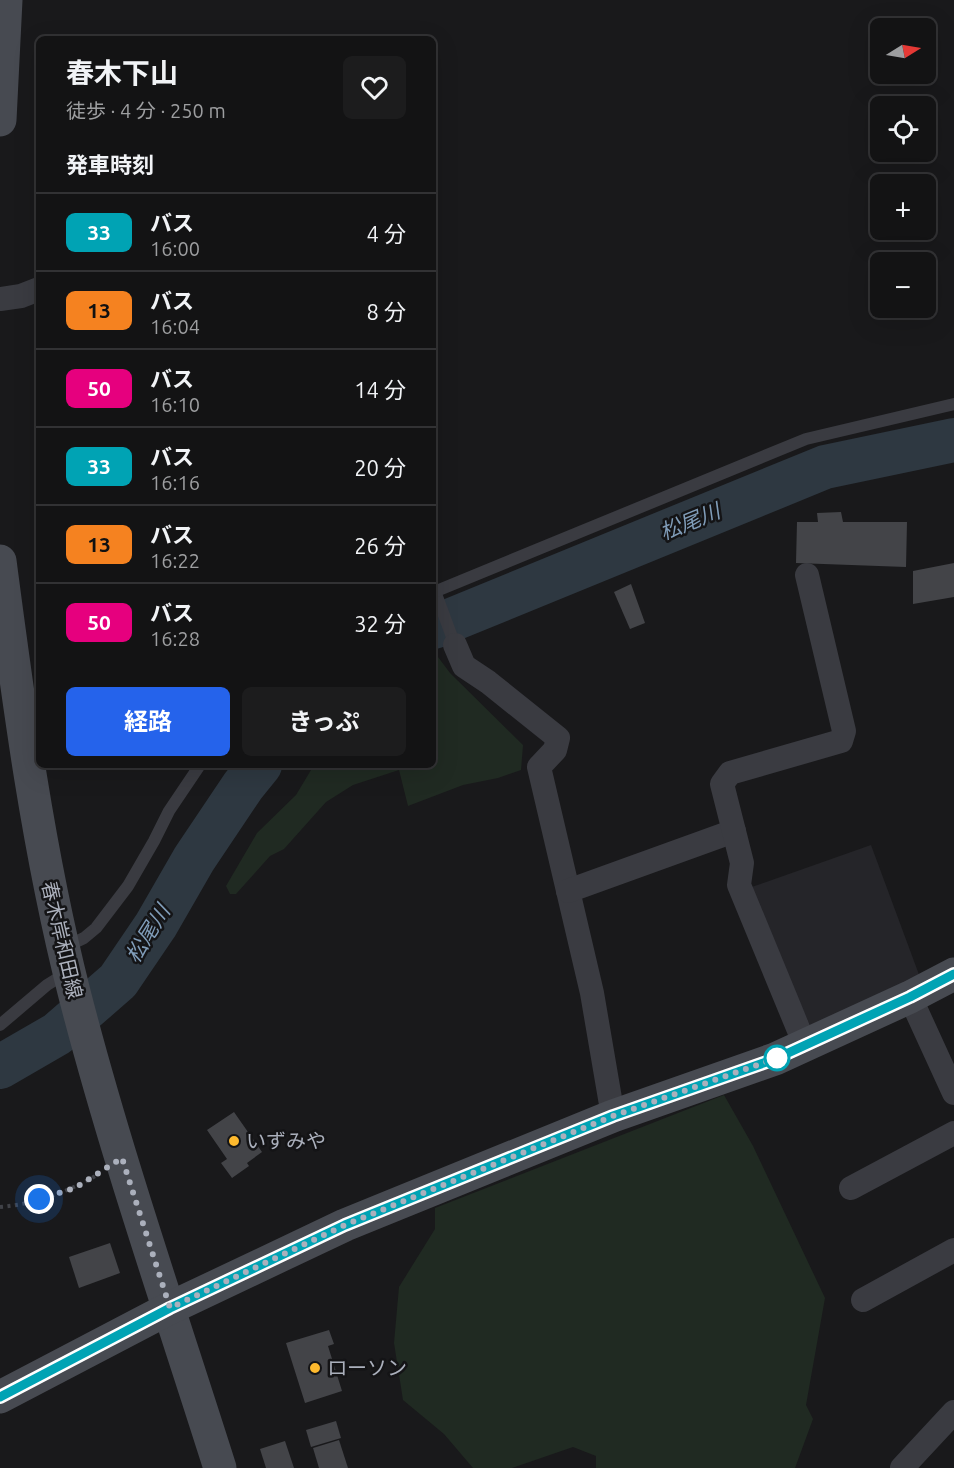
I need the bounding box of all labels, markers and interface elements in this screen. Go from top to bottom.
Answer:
north arrow [870,18,936,84]
map controls [870,18,936,318]
button: heart [343,56,406,119]
text: 春木下山 [66,57,178,88]
button: locate [870,96,936,162]
text: 徒歩 · 4 分 · 250 m [66,99,226,122]
text: 発車時刻 [66,152,154,177]
button: + [870,174,936,240]
text: バス [150,210,194,235]
text: 33 [87,220,111,244]
text: 4 分 [367,221,406,246]
text: 16:00 [150,237,200,260]
button: − [870,252,936,318]
text: バス [150,288,194,313]
text: 13 [87,298,111,322]
text: 8 分 [367,299,406,324]
text: 16:04 [150,315,200,338]
text: バス [150,366,194,391]
text: 50 [87,376,111,400]
text: 14 分 [354,377,406,402]
text: 16:10 [150,393,200,416]
text: バス [150,444,194,469]
text: 33 [87,454,111,478]
text: 20 分 [354,455,406,480]
text: 16:16 [150,471,200,494]
water label: 松尾川 [656,497,725,544]
text: バス [150,522,194,547]
text: 13 [87,532,111,556]
text: 26 分 [354,533,406,558]
text: 16:22 [150,549,200,572]
text: バス [150,600,194,625]
text: 50 [87,610,111,634]
text: 32 分 [354,611,406,636]
text: 16:28 [150,627,200,650]
button: 経路 [66,687,230,756]
button: きっぷ [242,687,406,756]
street label: 春木岸和田線 [38,879,87,1001]
water label: 松尾川 [120,899,175,967]
unlabelled marker [764,1045,790,1071]
place label: いずみや [246,1129,326,1152]
marker: いずみや [227,1134,241,1148]
your location [24,1184,54,1214]
place label: ローソン [327,1356,407,1379]
marker: ローソン [308,1361,322,1375]

